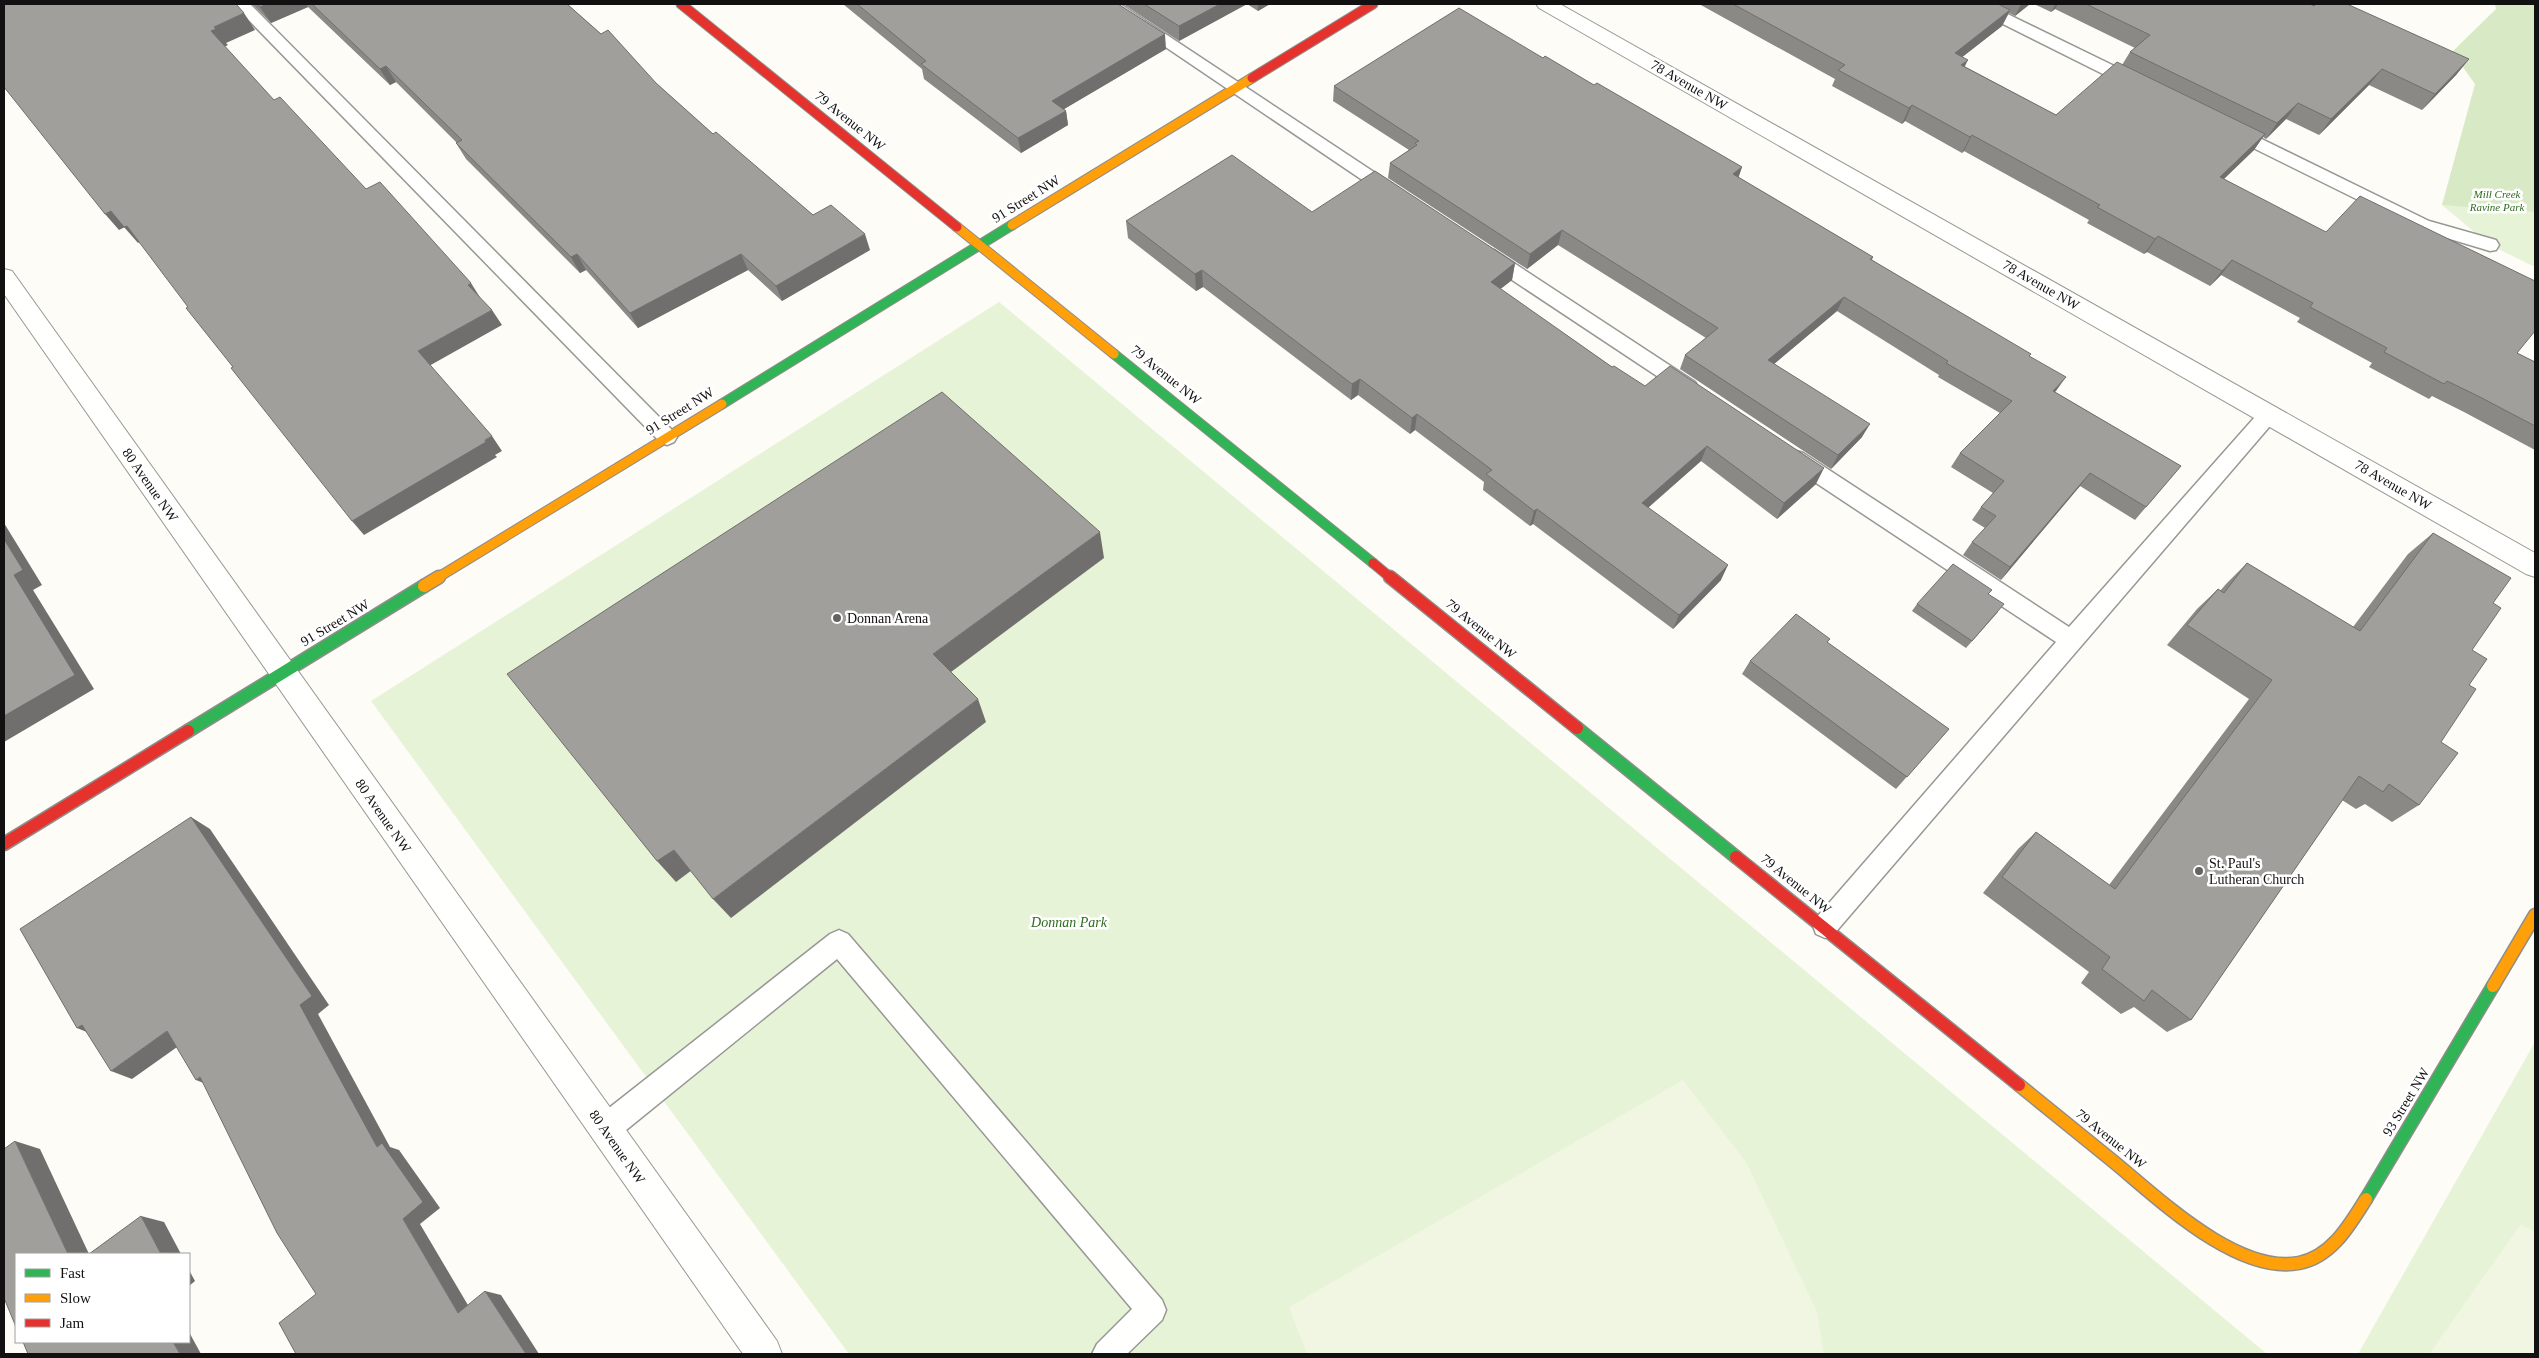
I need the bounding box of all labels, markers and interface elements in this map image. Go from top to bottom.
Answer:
street label: 78 Avenue NW [1648,57,1731,113]
street label: 79 Avenue NW [812,88,889,154]
street label: 91 Street NW [989,172,1063,226]
park label: Mill Creek Ravine Park [2469,188,2525,213]
street label: 78 Avenue NW [2000,257,2083,313]
street label: 79 Avenue NW [1128,342,1205,408]
street label: 91 Street NW [643,384,717,438]
street label: 80 Avenue NW [119,445,181,525]
street label: 78 Avenue NW [2352,457,2435,513]
street label: 91 Street NW [298,596,373,649]
street label: 79 Avenue NW [1443,596,1520,662]
place label: Donnan Arena [847,611,929,626]
marker: Donnan Arena [831,612,843,624]
street label: 80 Avenue NW [352,776,414,856]
street label: 79 Avenue NW [1758,851,1835,917]
place label: St. Paul's Lutheran Church [2209,856,2304,887]
marker: St. Paul's Lutheran Church [2193,865,2205,877]
park label: Donnan Park [1030,915,1108,930]
street label: 93 Street NW [2380,1064,2433,1139]
street label: 79 Avenue NW [2073,1106,2150,1172]
street label: 80 Avenue NW [586,1107,648,1187]
legend [15,1253,190,1343]
text: Fast [60,1265,86,1281]
text: Slow [60,1290,91,1306]
text: Jam [60,1315,84,1331]

